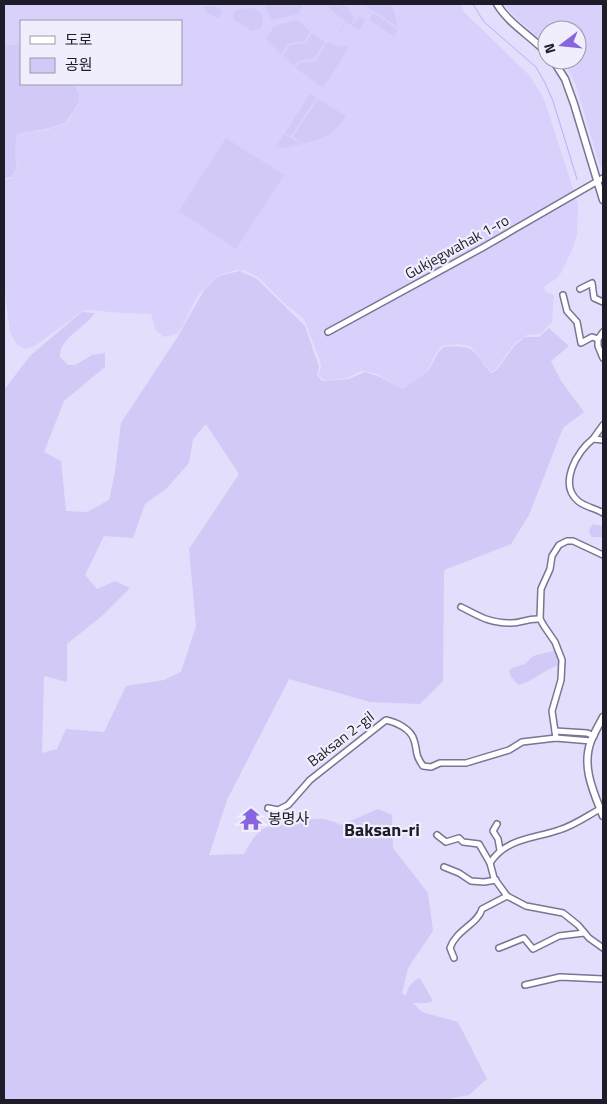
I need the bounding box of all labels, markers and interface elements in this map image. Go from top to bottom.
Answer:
legend [20,20,182,85]
north arrow [537,20,587,70]
text: 도로 [65,28,93,51]
text: N [538,41,560,56]
text: 공원 [65,53,93,76]
street label: Gukjegwahak 1-ro [401,208,513,285]
street label: Baksan 2-gil [302,705,379,772]
temple icon: 봉명사 [238,806,264,832]
place label: 봉명사 [268,807,310,830]
district label: Baksan-ri [344,816,420,843]

